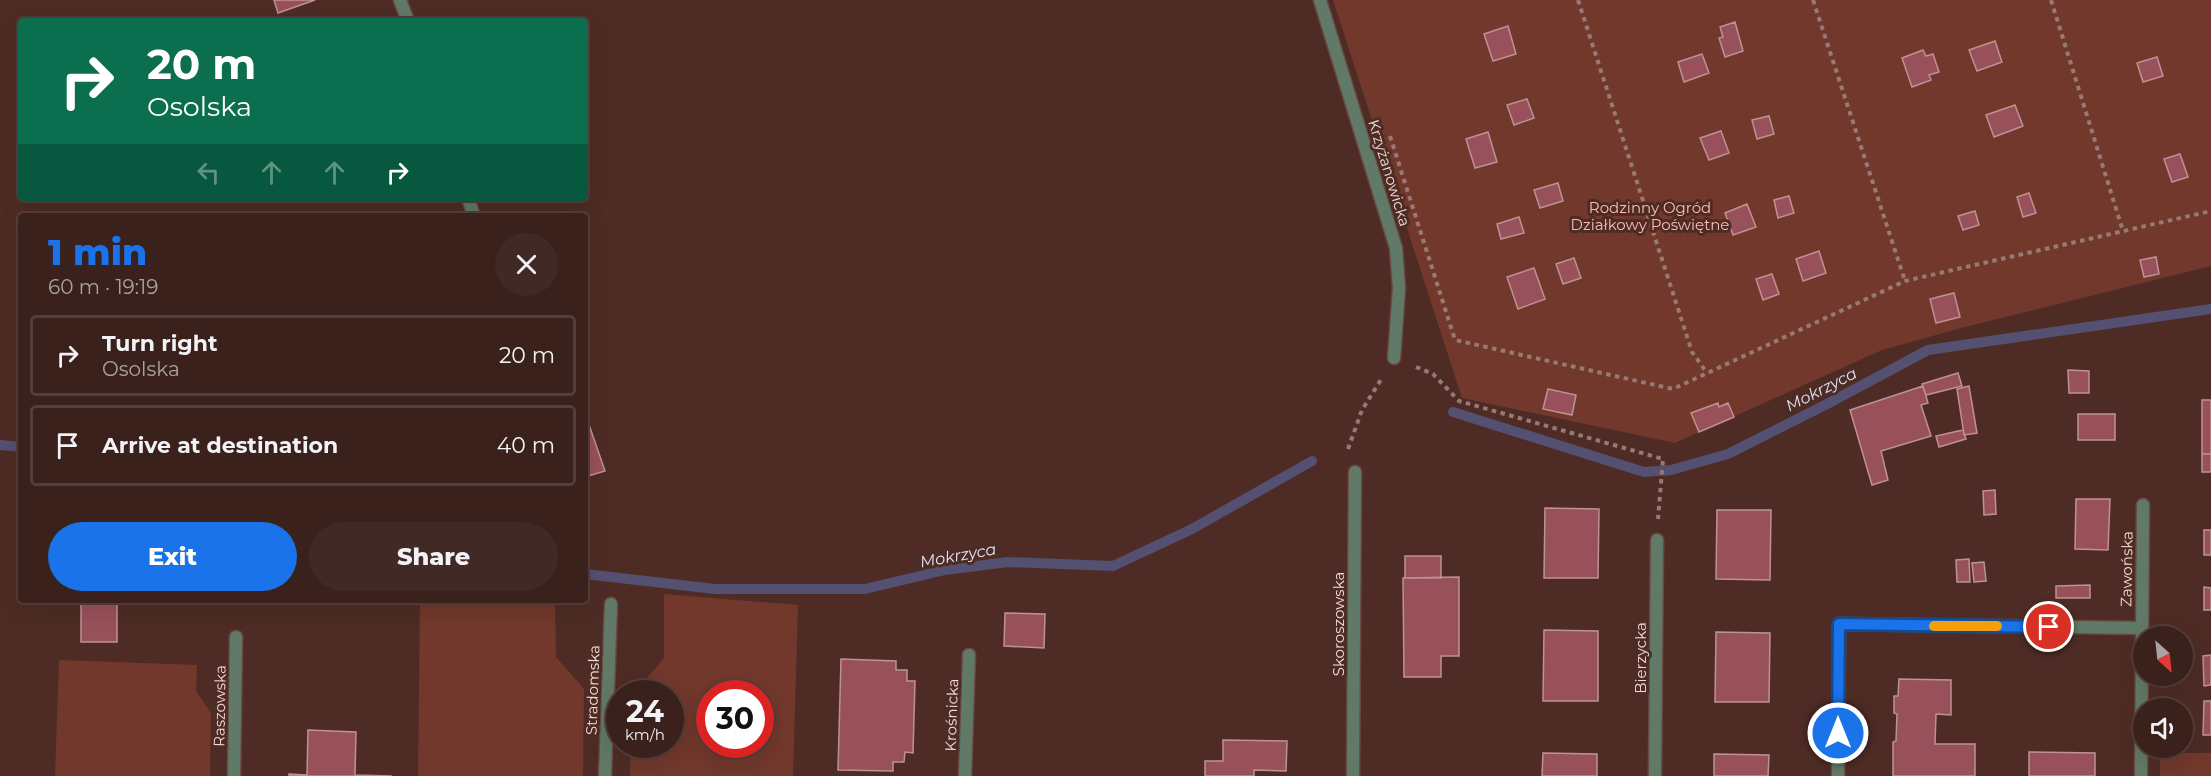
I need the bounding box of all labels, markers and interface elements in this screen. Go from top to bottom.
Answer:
text: 20 m [147,38,256,90]
icon: right [48,42,126,120]
text: Osolska [147,90,252,123]
street label: Krzyżanowicka [1364,117,1415,229]
icon: left [192,156,225,189]
icon: ahead [255,156,288,189]
icon: ahead [318,156,351,189]
icon: right [381,156,414,189]
park label: Rodzinny Ogród Działkowy Poświętne [1571,198,1729,234]
text: 1 min [48,230,147,274]
button: close [495,233,558,296]
text: 60 m · 19:19 [48,275,158,299]
text: Turn right [102,330,217,357]
icon: right [51,339,84,372]
text: 20 m [499,342,555,369]
text: Osolska [102,357,180,381]
water label: Mokrzyca [1783,363,1860,415]
icon: arrive [51,429,84,462]
text: Arrive at destination [102,432,338,459]
text: 40 m [497,432,555,459]
button: Exit [48,522,297,591]
button: Share [309,522,558,591]
street label: Zawońska [2116,531,2137,607]
water label: Mokrzyca [918,539,998,572]
street label: Skoroszowska [1329,572,1348,676]
pin [2023,601,2074,652]
icon: arrive [2032,610,2065,643]
street label: Bierzycka [1631,622,1650,694]
north arrow [2133,626,2193,686]
map controls [2133,626,2193,758]
street label: Stradomska [581,645,604,735]
street label: Raszowska [209,665,230,747]
street label: Krośnicka [941,678,962,752]
speed limit sign: 30 [696,680,774,758]
text: 24 [626,693,664,730]
button: sound [2133,698,2193,758]
position arrow [1806,701,1870,765]
text: km/h [625,725,665,744]

